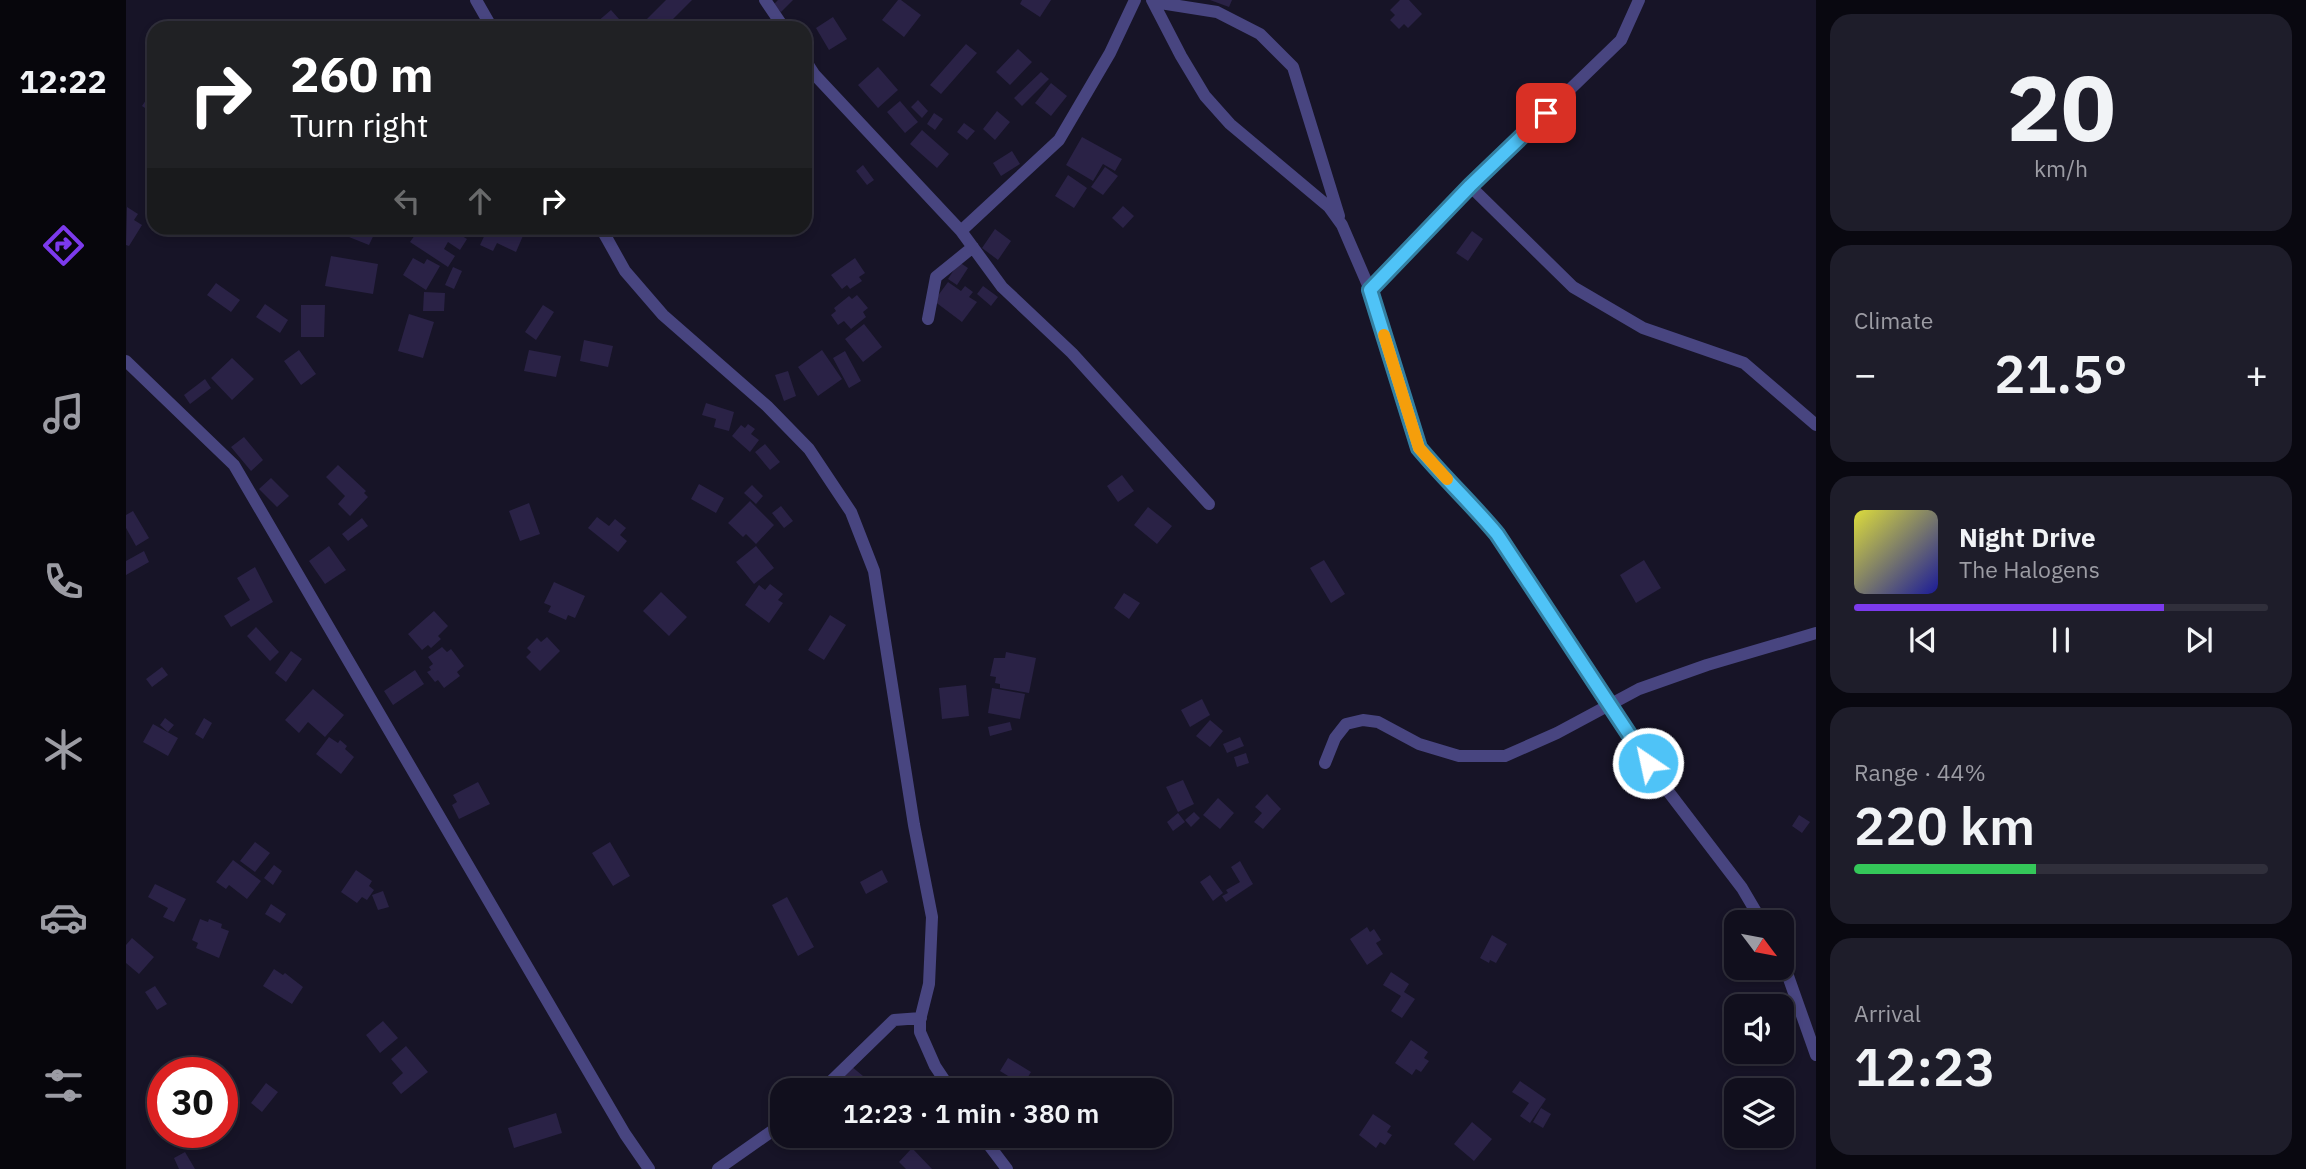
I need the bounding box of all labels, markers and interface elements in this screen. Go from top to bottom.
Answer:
text: 260 m [290,42,434,105]
text: 20 [2006,48,2116,166]
icon: right [175,49,266,140]
text: 12:22 [19,60,107,102]
pin [1516,83,1576,143]
icon: arrive [1527,94,1565,132]
text: Turn right [290,104,428,146]
text: km/h [2034,153,2088,183]
icon: left [388,182,426,220]
icon: ahead [461,182,499,220]
icon: right [534,182,572,220]
icon: directions [39,221,88,270]
text: Climate [1854,305,1933,335]
text: 21.5° [1994,340,2128,407]
text: − [1854,349,1877,398]
text: + [2245,349,2268,398]
icon: music [39,389,88,438]
text: Night Drive [1959,520,2096,554]
text: The Halogens [1959,554,2100,584]
icon: phone [39,557,88,606]
icon: previous [1904,621,1942,659]
icon: pause [2042,621,2080,659]
icon: next [2180,621,2218,659]
icon: climate [39,725,88,774]
position arrow [1611,726,1685,800]
text: Range · 44% [1854,757,1986,787]
text: 220 km [1854,792,2035,859]
icon: car [39,893,88,942]
north arrow [1724,910,1794,980]
map controls [1724,910,1794,1148]
button: sound [1724,994,1794,1064]
text: Arrival [1854,998,1921,1028]
text: 12:23 [1854,1033,1995,1100]
speed limit sign: 30 [147,1057,238,1148]
icon: filters [39,1061,88,1110]
button: layers [1724,1078,1794,1148]
text: 12:23 · 1 min · 380 m [843,1096,1099,1130]

